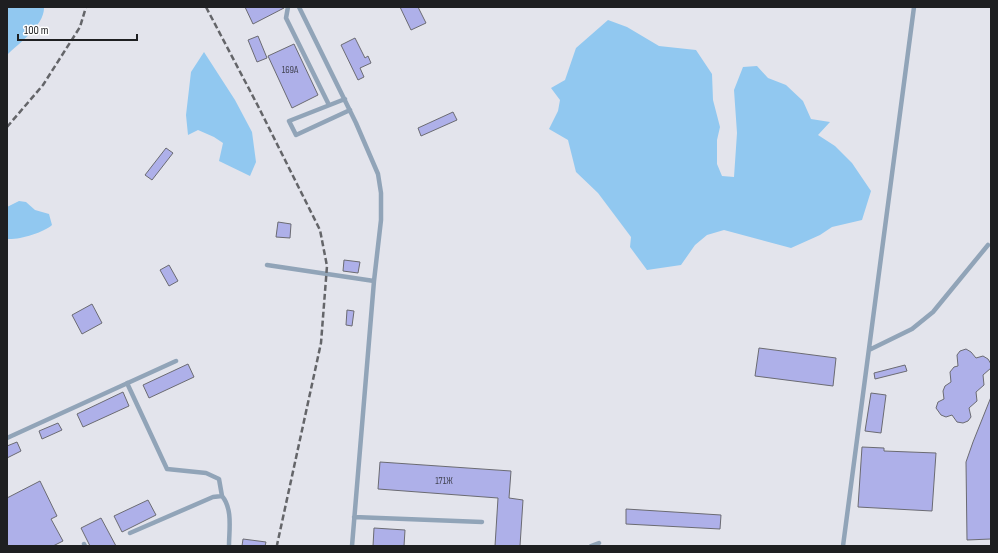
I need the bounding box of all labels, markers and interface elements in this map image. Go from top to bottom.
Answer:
scale bar [18,16,137,42]
text: 100 m [24,23,49,38]
house number: 169А [282,64,299,76]
house number: 171Ж [435,475,453,487]

